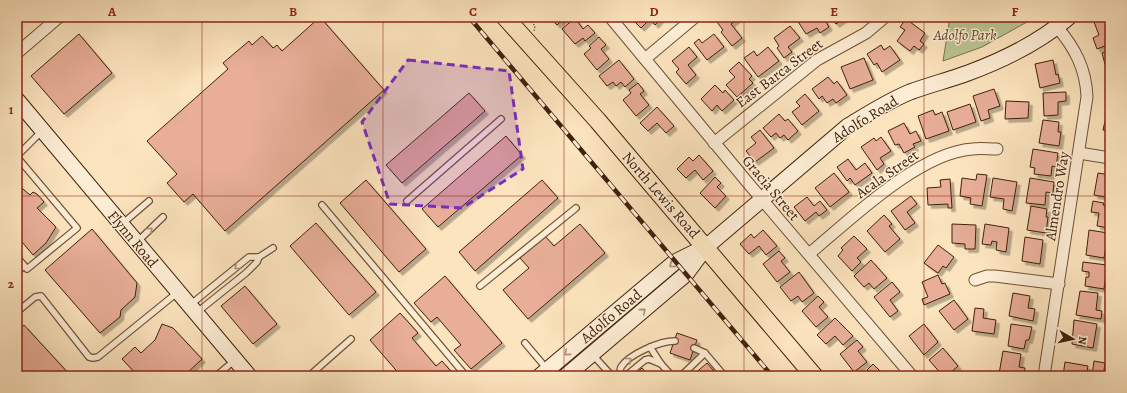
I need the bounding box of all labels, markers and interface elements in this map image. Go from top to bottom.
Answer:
text: A [107,3,117,20]
text: B [289,3,297,20]
text: C [469,3,477,20]
text: D [649,3,659,20]
text: E [830,3,838,20]
text: F [1012,3,1019,20]
park label: Adolfo Park [932,25,997,45]
street label: East Barca Street [731,34,827,112]
street label: Adolfo Road [827,90,903,148]
text: 1 [9,101,14,118]
street label: Acala Street [851,145,922,203]
street label: North Lewis Road [618,147,705,243]
street label: Almendro Way [1040,150,1074,243]
street label: Gracia Street [738,151,804,225]
street label: Flynn Road [103,206,163,272]
one-way arrow [145,227,153,234]
one-way arrow [669,260,676,267]
one-way arrow [234,263,241,270]
text: 2 [8,275,15,292]
street label: Adolfo Road [575,284,647,348]
one-way arrow [638,308,646,315]
north arrow [1053,319,1093,359]
text: N [1074,335,1090,346]
one-way arrow [564,348,572,355]
one-way arrow [625,358,632,365]

